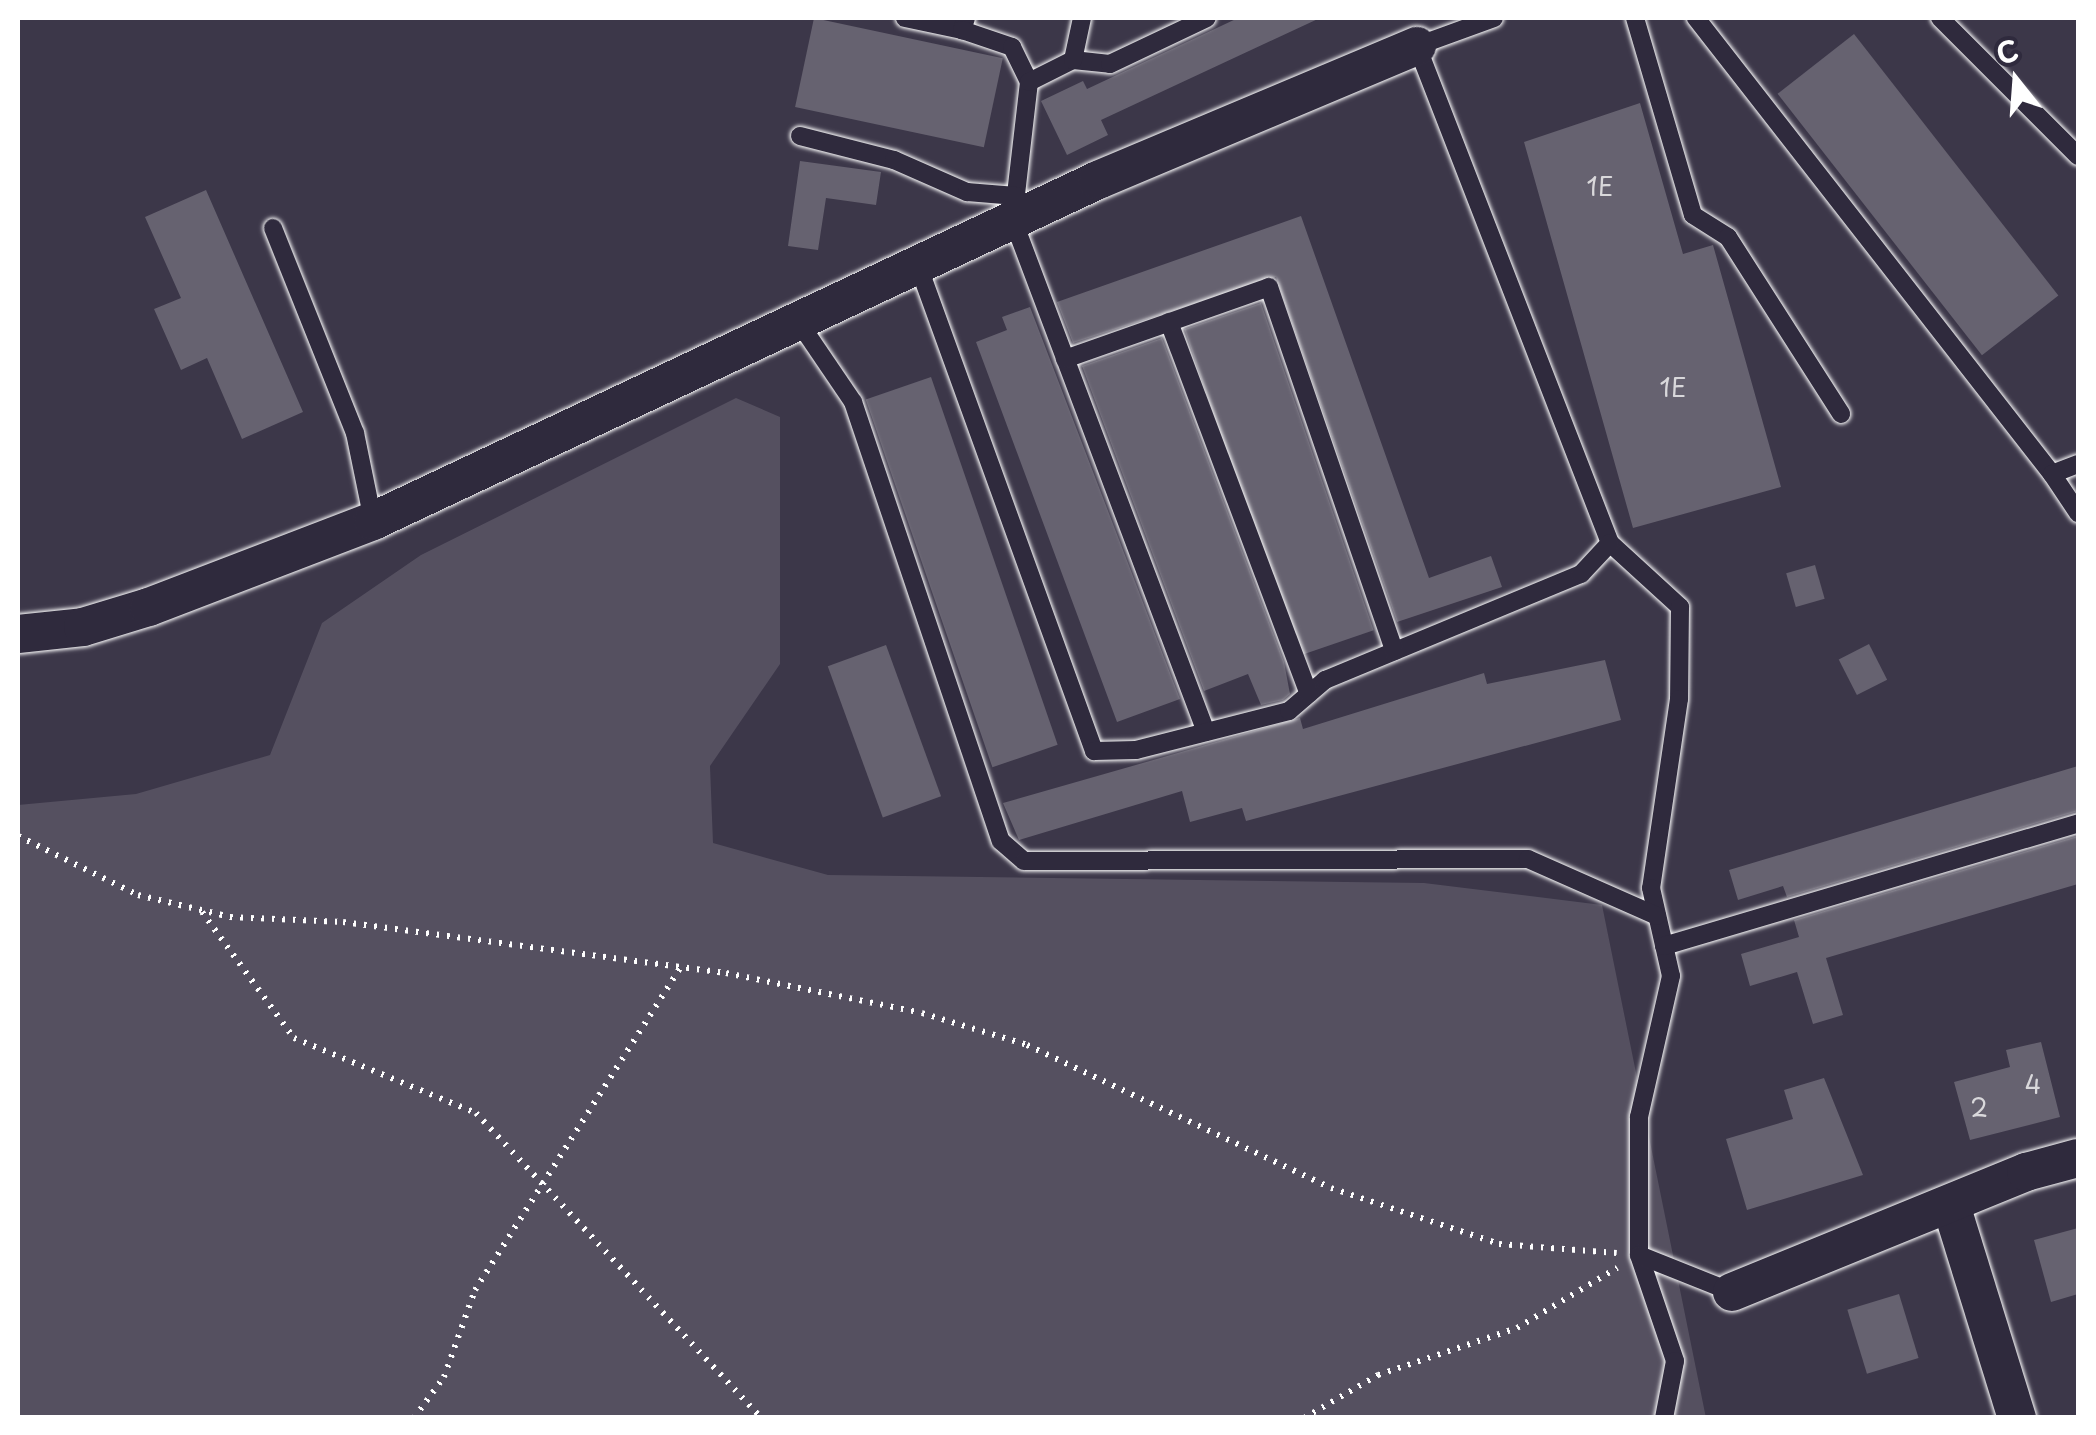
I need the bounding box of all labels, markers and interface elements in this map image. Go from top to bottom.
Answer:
text: С [1991,27,2023,74]
north arrow [1966,30,2066,130]
house number: 1Е [1587,171,1613,201]
house number: 1Е [1660,372,1686,402]
house number: 4 [2025,1069,2041,1099]
house number: 2 [1970,1092,1988,1122]

